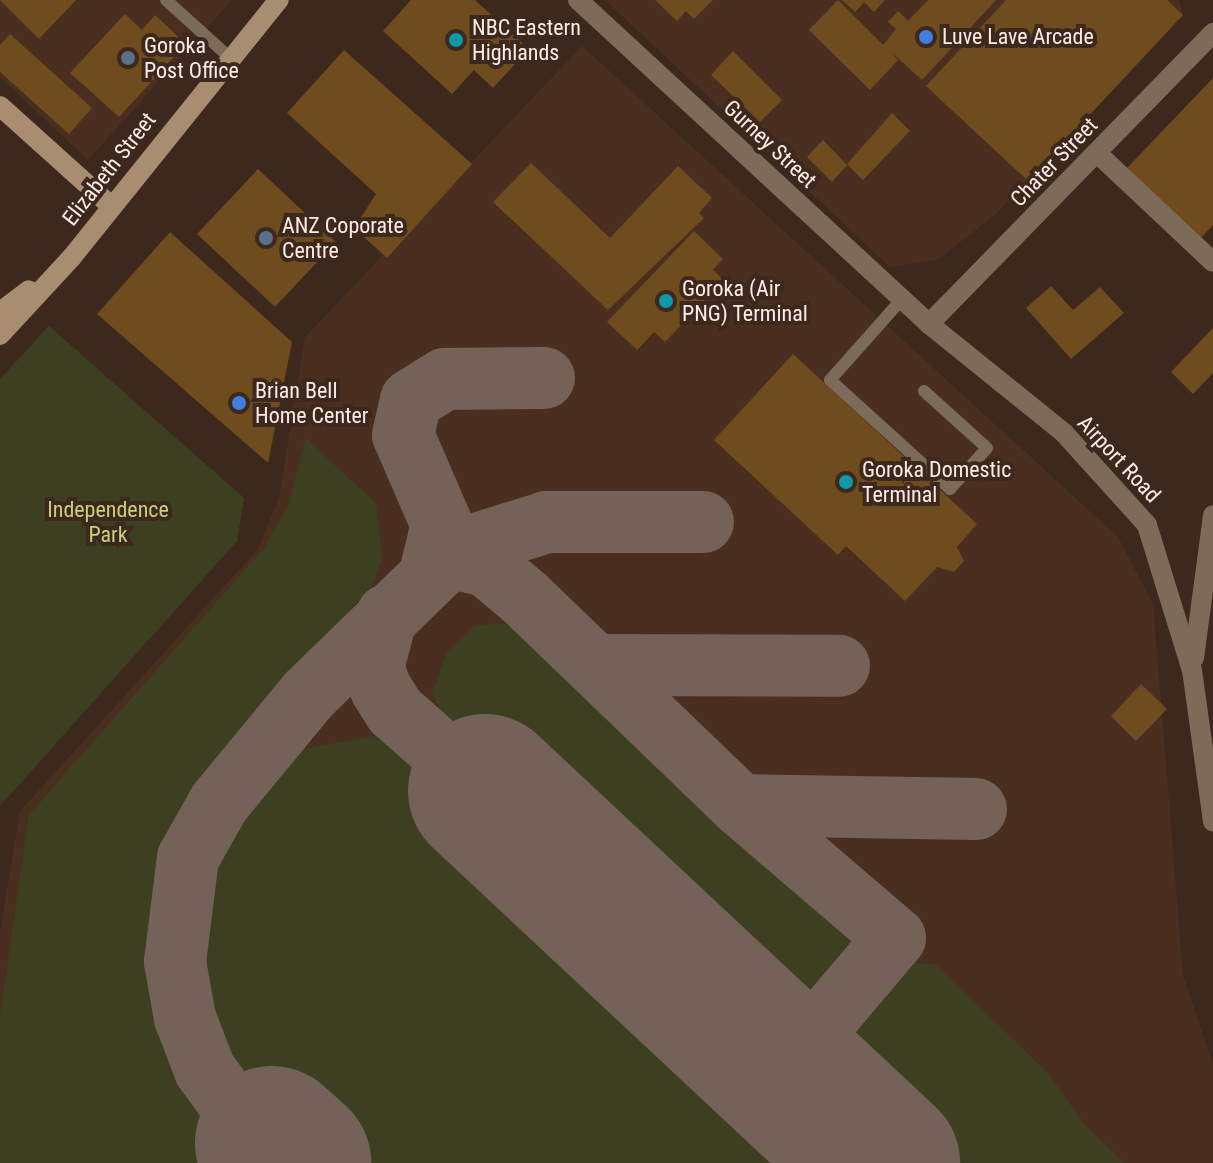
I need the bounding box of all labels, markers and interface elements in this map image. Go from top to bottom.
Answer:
place label: NBC Eastern Highlands [472,14,581,66]
place label: Luve Lave Arcade [942,24,1094,50]
marker: Luve Lave Arcade [917,28,935,46]
marker: NBC Eastern Highlands [447,31,465,49]
place label: Goroka Post Office [144,32,239,84]
marker: Goroka Post Office [119,49,137,67]
street label: Gurney Street [718,94,822,194]
street label: Elizabeth Street [57,107,161,231]
street label: Chater Street [1005,112,1103,212]
place label: ANZ Coporate Centre [282,212,404,264]
marker: ANZ Coporate Centre [257,229,275,247]
place label: Goroka (Air PNG) Terminal [682,275,808,326]
marker: Goroka (Air PNG) Terminal [657,292,675,310]
place label: Brian Bell Home Center [255,377,369,428]
marker: Brian Bell Home Center [230,394,248,412]
street label: Airport Road [1072,410,1166,508]
place label: Goroka Domestic Terminal [862,456,1011,508]
marker: Goroka Domestic Terminal [837,473,855,491]
park label: Independence Park [47,496,169,548]

